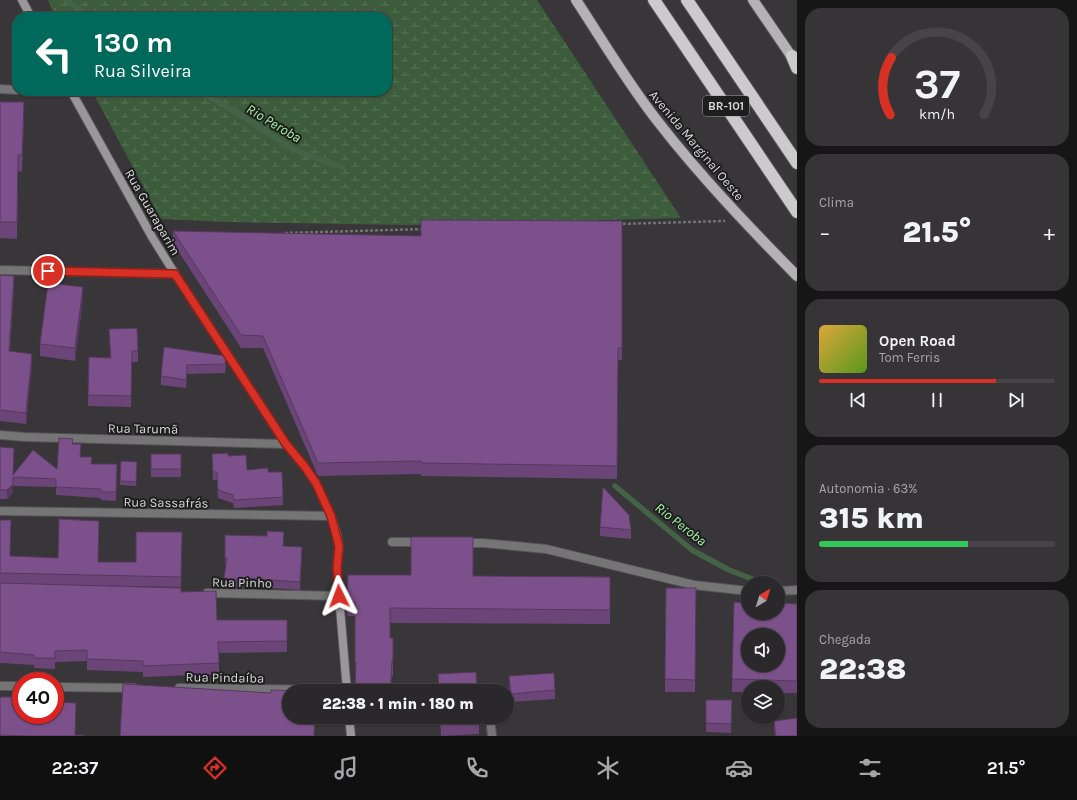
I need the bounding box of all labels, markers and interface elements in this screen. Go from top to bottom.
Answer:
text: 130 m [94,26,173,59]
icon: left [28,28,80,80]
text: Rua Silveira [94,60,191,82]
text: 37 [914,60,960,108]
street label: Avenida Marginal Oeste [646,87,747,204]
road number: BR-101 [703,96,749,116]
water label: Rio Peroba [243,100,304,146]
text: km/h [919,105,955,122]
street label: Rua Guaraparim [122,167,183,258]
text: Clima [819,195,854,210]
text: 21.5° [902,214,972,250]
text: − [819,220,831,246]
text: + [1043,220,1055,246]
pin [31,254,65,288]
icon: arrive [37,260,59,282]
text: Open Road [879,332,956,350]
text: Tom Ferris [879,350,940,365]
icon: previous [847,389,869,411]
icon: pause [926,389,948,411]
icon: next [1005,389,1027,411]
street label: Rua Tarumã [108,420,178,437]
text: Autonomia · 63% [819,481,918,496]
street label: Rua Sassafrás [123,494,209,511]
water label: Rio Peroba [651,499,710,550]
text: 315 km [819,500,924,536]
street label: Rua Pinho [212,574,272,591]
position arrow [318,575,360,617]
north arrow [741,576,785,620]
map controls [741,576,785,724]
button: sound [741,628,785,672]
text: Chegada [819,632,871,647]
text: 22:38 [819,651,906,687]
street label: Rua Pindaíba [186,669,264,686]
speed limit sign: 40 [12,672,64,724]
button: layers [741,680,785,724]
text: 22:38 · 1 min · 180 m [322,695,474,713]
icon: directions [201,754,229,782]
icon: music [332,754,360,782]
icon: phone [463,754,491,782]
icon: climate [594,754,622,782]
icon: car [725,754,753,782]
icon: filters [856,754,884,782]
text: 22:37 [51,757,98,779]
text: 21.5° [987,757,1025,779]

